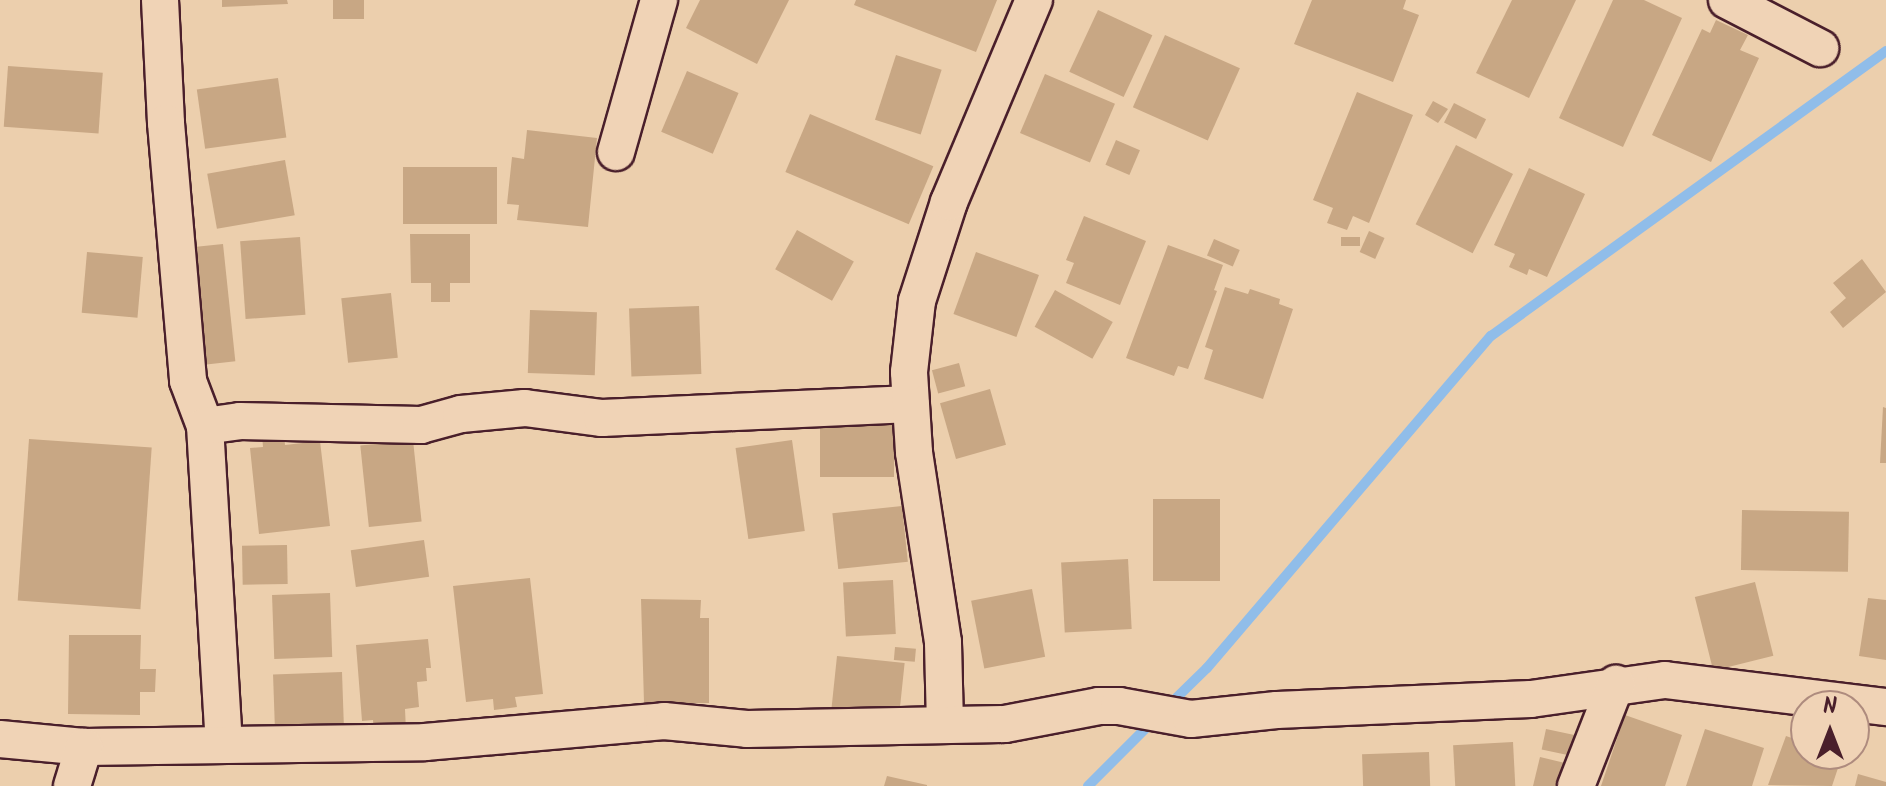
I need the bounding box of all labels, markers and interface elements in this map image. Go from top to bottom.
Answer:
north arrow [1790,690,1870,770]
text: N [1823,690,1837,725]

